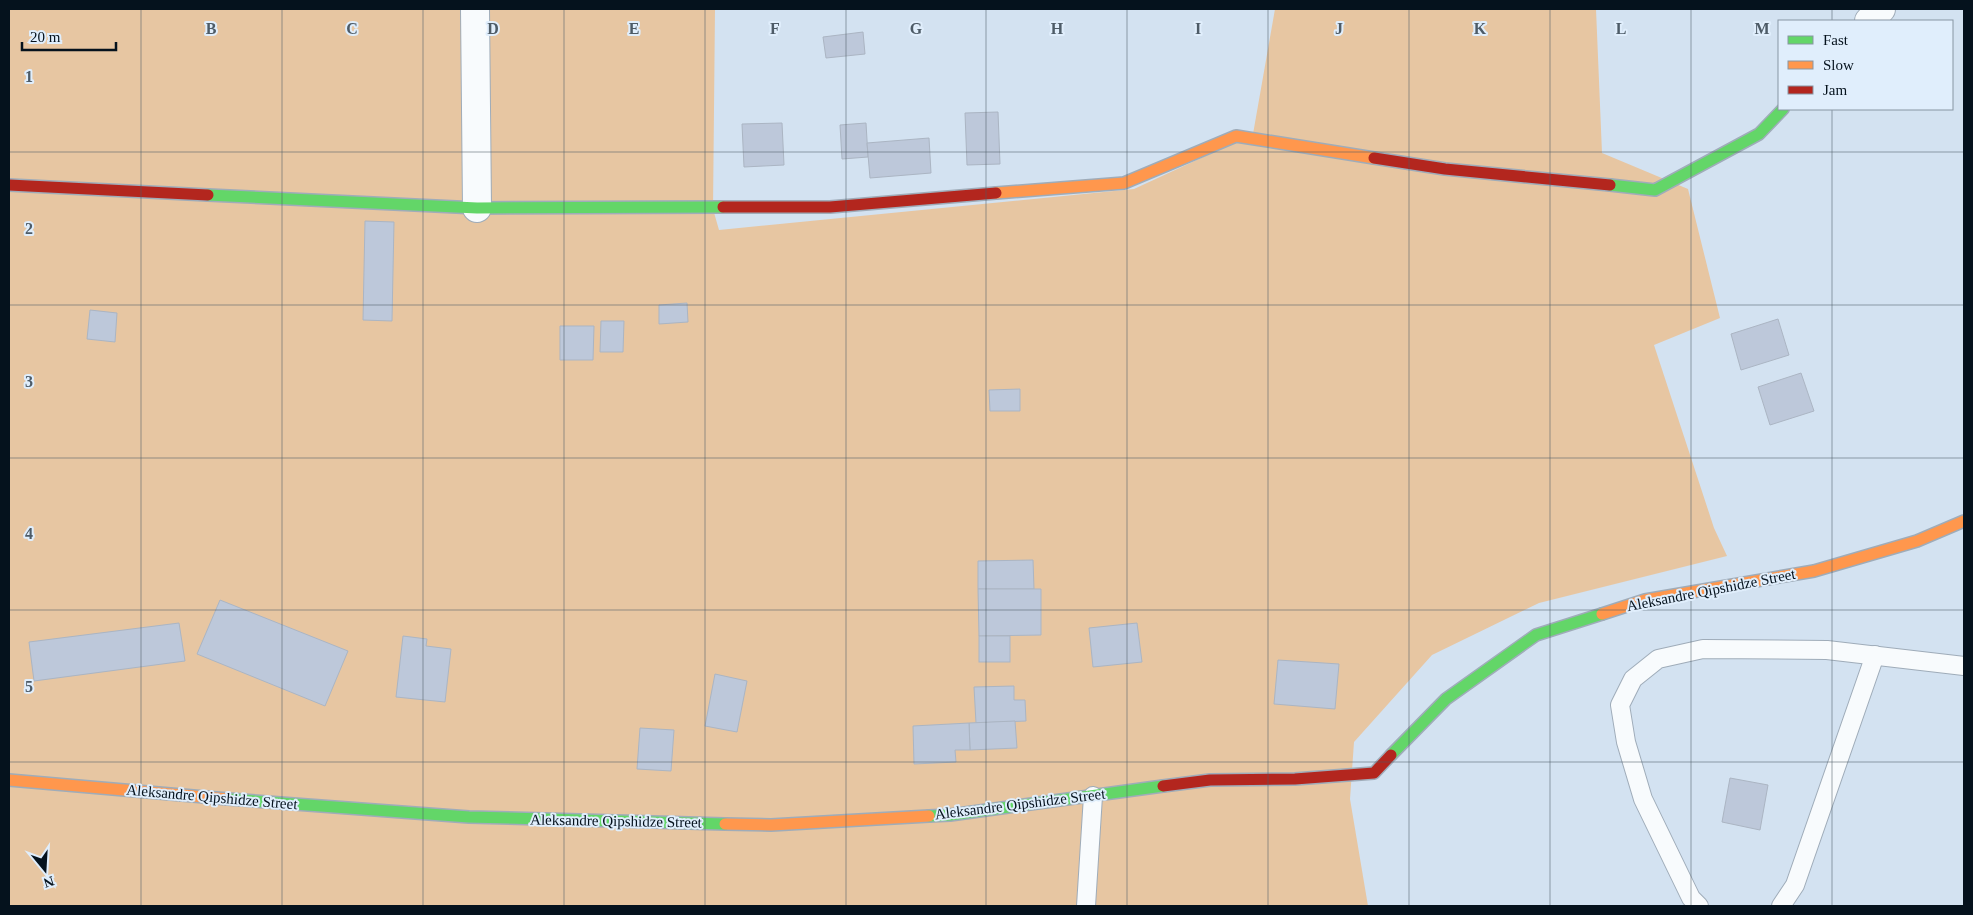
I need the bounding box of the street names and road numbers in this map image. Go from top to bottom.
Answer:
street label: Aleksandre Qipshidze Street [1625,566,1798,614]
street label: Aleksandre Qipshidze Street [126,782,299,813]
street label: Aleksandre Qipshidze Street [934,786,1107,822]
street label: Aleksandre Qipshidze Street [530,812,703,831]

